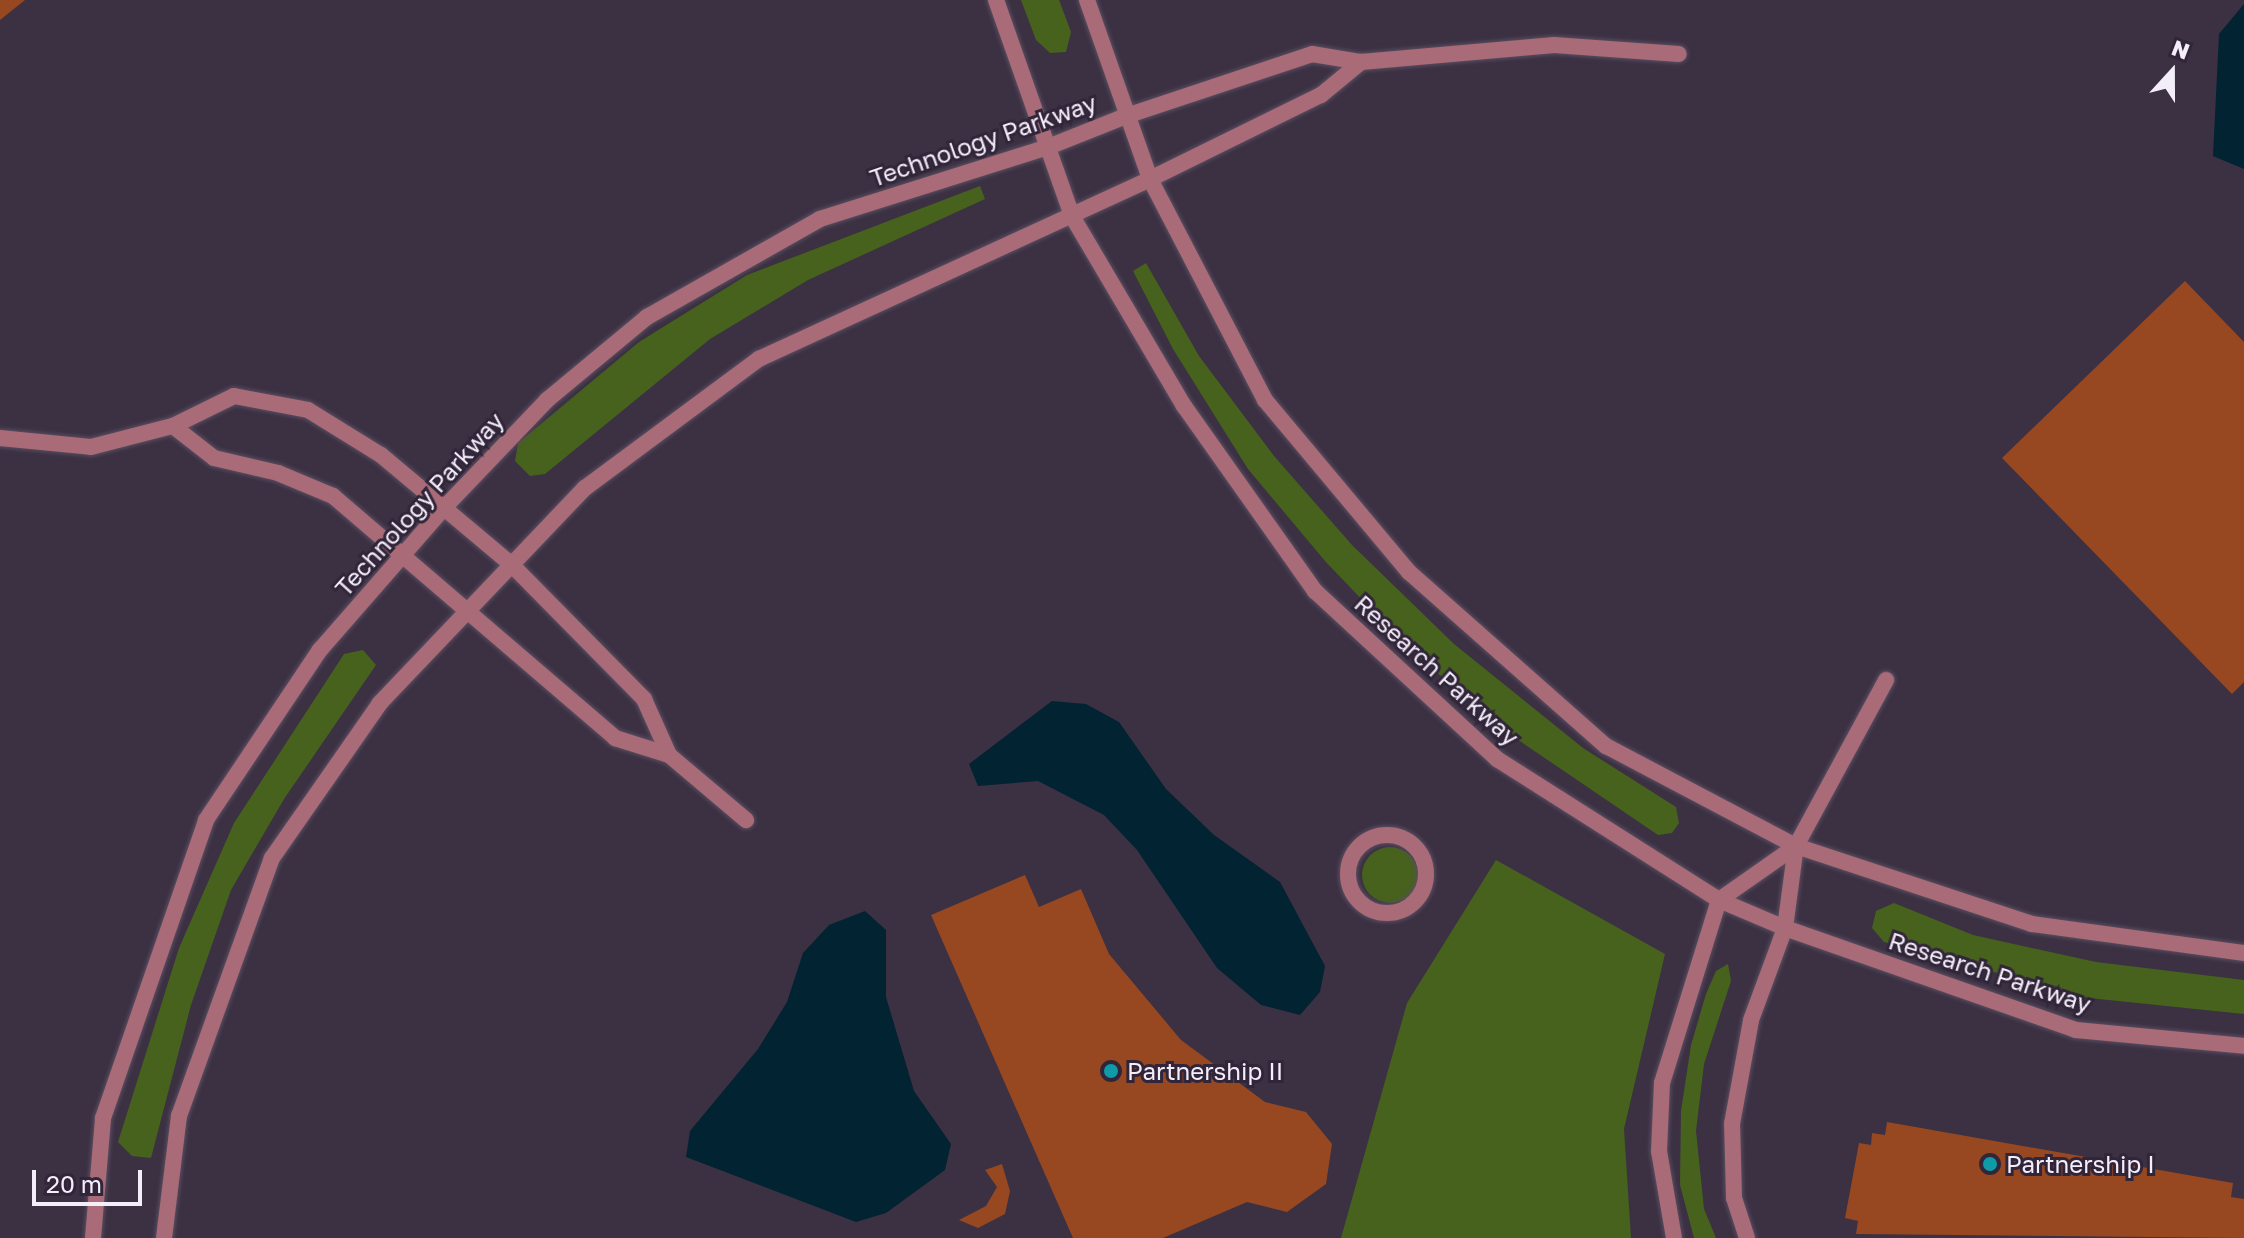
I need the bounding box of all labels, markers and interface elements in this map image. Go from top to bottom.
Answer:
north arrow [2132,32,2212,112]
text: N [2168,34,2193,65]
street label: Technology Parkway [866,88,1100,192]
street label: Technology Parkway [329,406,509,602]
street label: Research Parkway [1349,589,1525,751]
street label: Research Parkway [1885,926,2095,1018]
place label: Partnership II [1127,1057,1283,1085]
marker: Partnership II [1102,1062,1120,1080]
place label: Partnership I [2006,1150,2155,1178]
scale bar [36,1154,146,1204]
marker: Partnership I [1981,1155,1999,1173]
text: 20 m [46,1169,102,1198]

